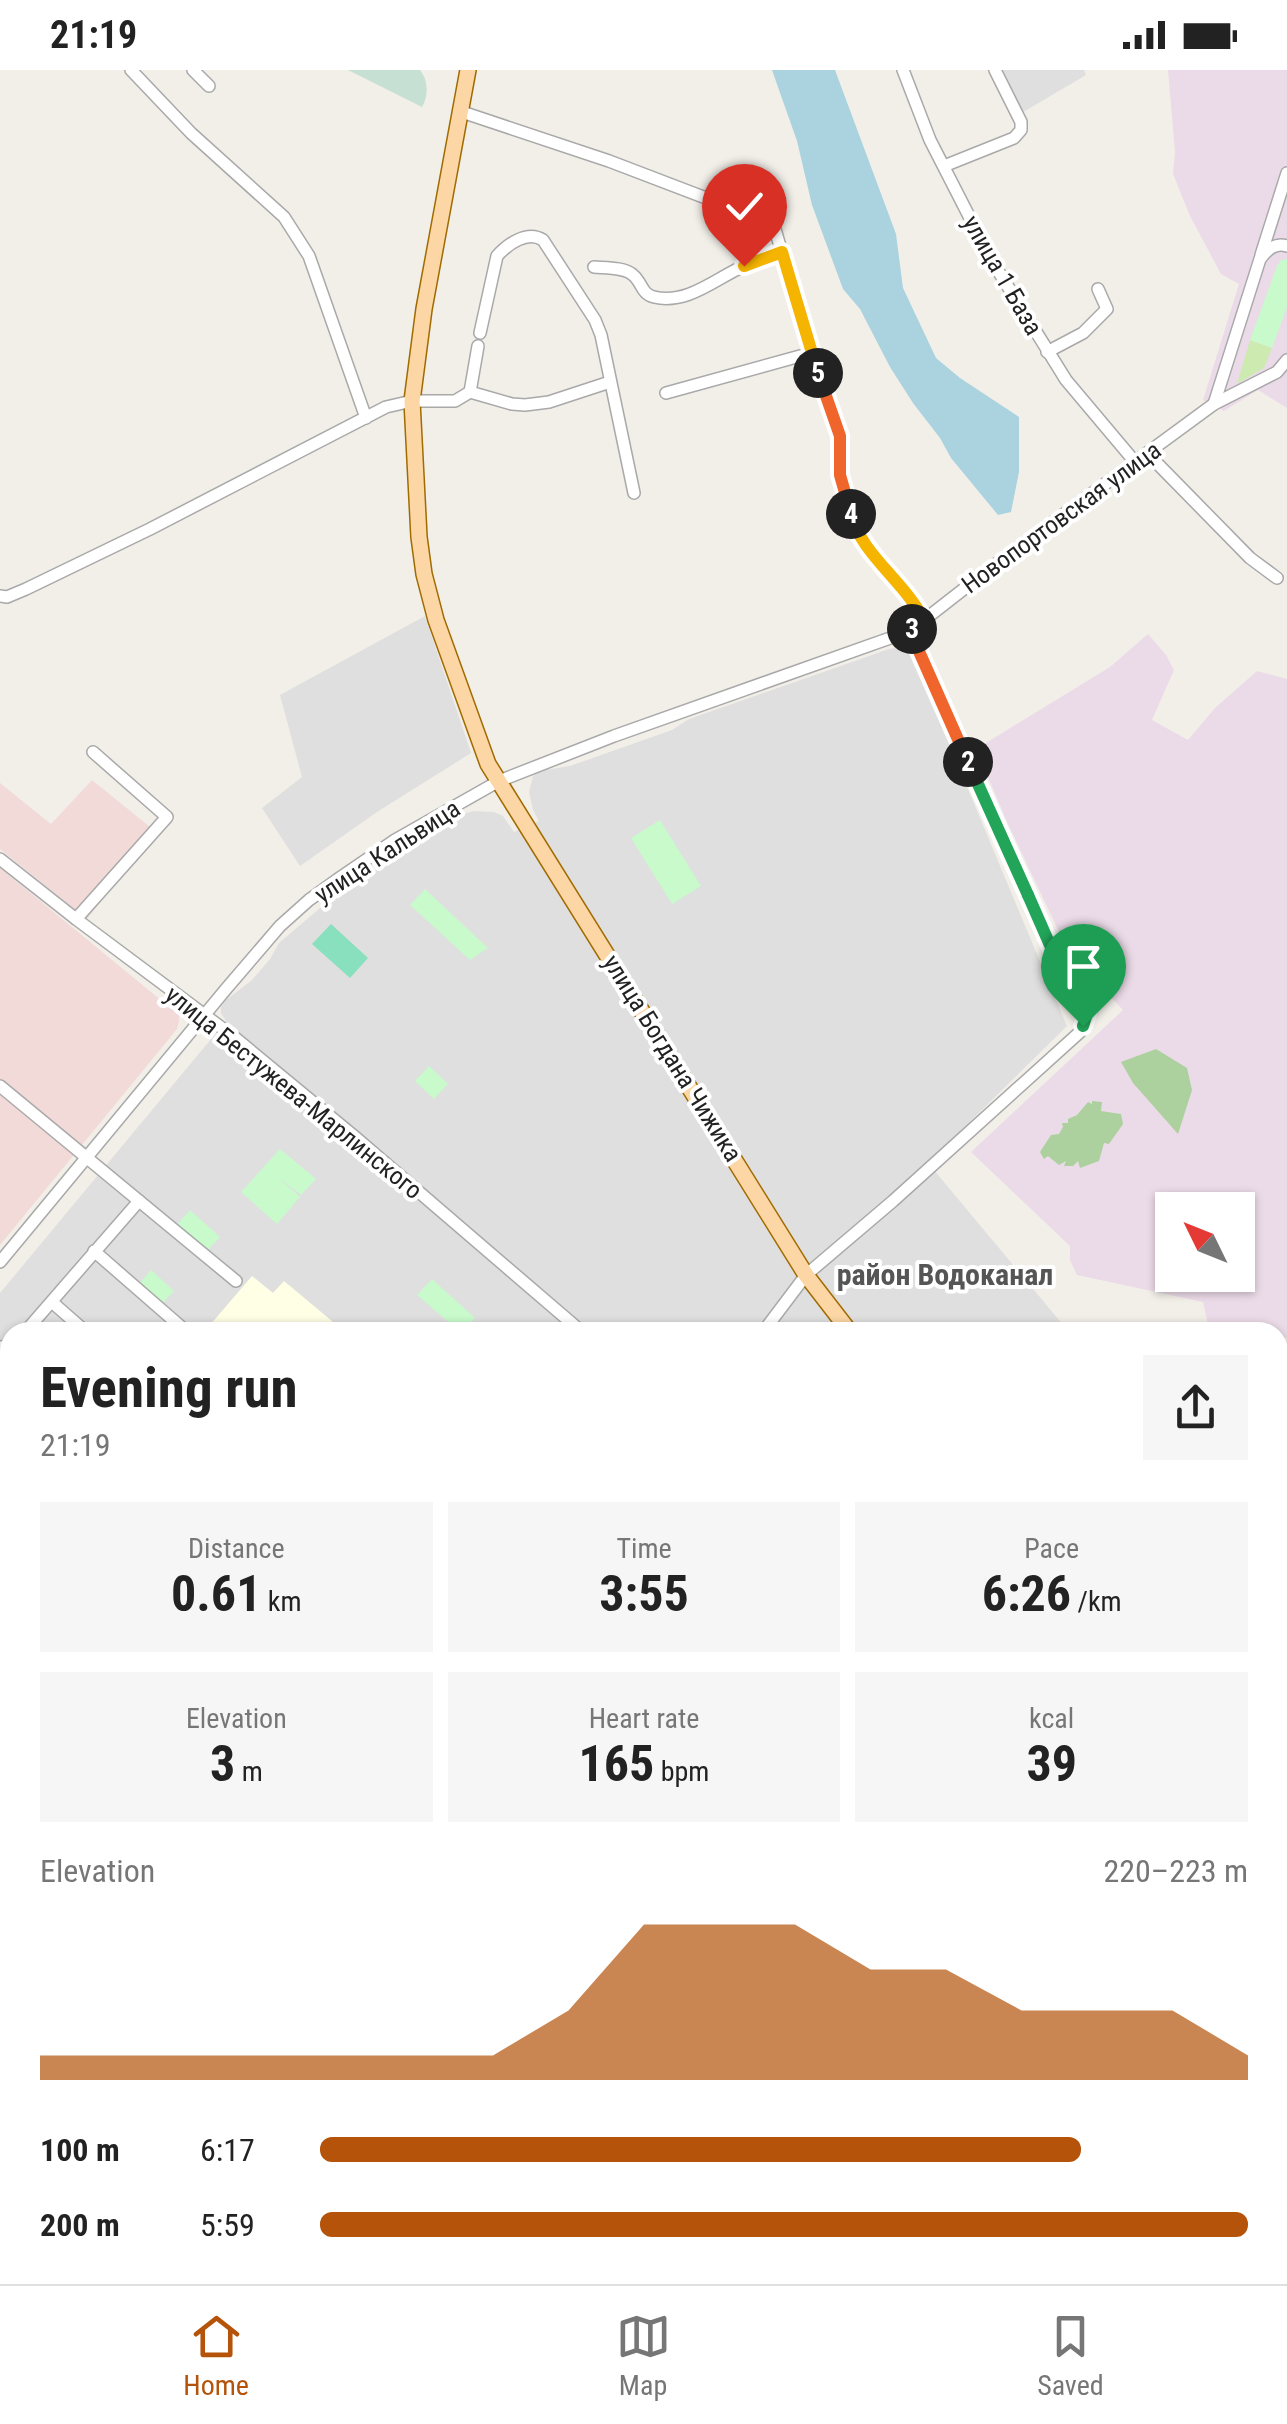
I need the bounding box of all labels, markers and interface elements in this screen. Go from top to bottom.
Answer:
text: 21:19 [50,13,137,57]
pin [702,164,787,267]
icon: check [717,179,772,234]
street label: улица 1 База [957,210,1048,340]
pin: 5 [793,348,843,398]
text: 5 [811,356,825,389]
street label: Новопортовская улица [956,435,1166,599]
pin: 4 [826,489,876,539]
text: 4 [844,497,858,530]
pin: 3 [887,604,937,654]
text: 3 [905,612,919,645]
pin: 2 [943,737,993,787]
text: 2 [961,745,975,778]
street label: улица Кальвица [309,794,465,909]
pin [1041,924,1126,1027]
icon: arrive [1056,939,1111,994]
street label: улица Богдана Чижика [597,950,748,1167]
street label: улица Бестужева-Марлинского [159,980,428,1205]
north arrow [1155,1192,1255,1292]
map controls [1155,1192,1255,1292]
district label: район Водоканал [837,1257,1053,1292]
button: share [1143,1355,1248,1460]
text: Evening run [40,1356,298,1420]
text: 21:19 [40,1426,111,1464]
text: Distance [188,1532,285,1565]
text: Time [616,1532,672,1565]
text: Pace [1024,1532,1079,1565]
text: 0.61 [171,1565,261,1623]
text: 3:55 [599,1565,689,1623]
text: 6:26 [982,1565,1071,1623]
text: km [261,1585,302,1618]
text: /km [1071,1585,1122,1618]
text: Elevation [186,1702,287,1735]
text: Heart rate [589,1702,699,1735]
text: kcal [1029,1702,1074,1735]
text: 3 [210,1735,235,1793]
text: 165 [579,1735,654,1793]
text: 39 [1026,1735,1077,1793]
text: m [235,1755,263,1788]
text: bpm [654,1755,709,1788]
text: Elevation [40,1852,155,1890]
text: 220–223 m [1103,1852,1248,1890]
text: 100 m [40,2131,120,2169]
text: 6:17 [200,2131,255,2169]
text: 200 m [40,2206,120,2244]
text: 5:59 [200,2206,255,2244]
tab: Home [183,2309,249,2402]
tab: Map [616,2309,671,2402]
tab: Saved [1037,2309,1104,2402]

